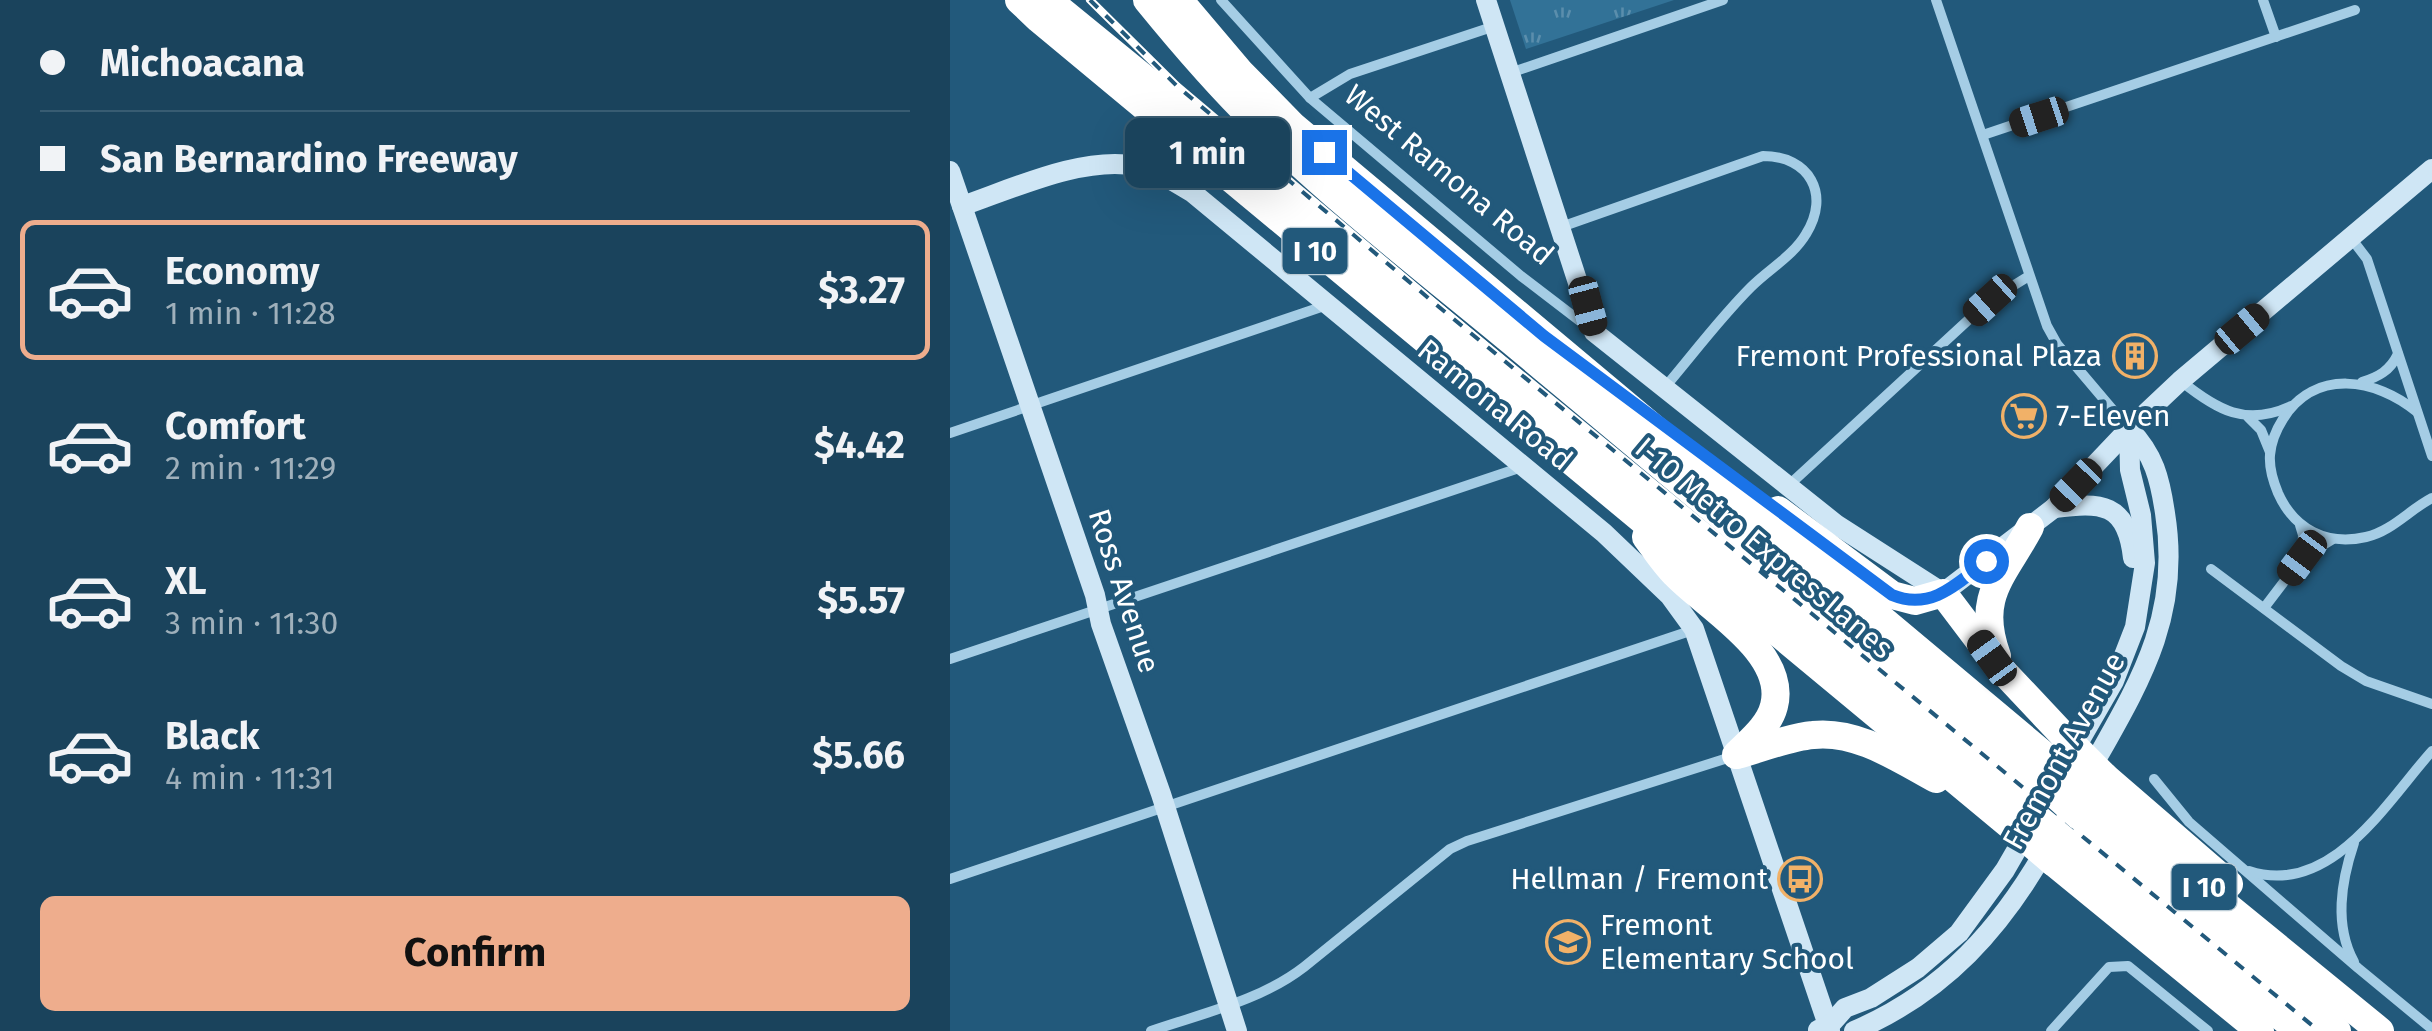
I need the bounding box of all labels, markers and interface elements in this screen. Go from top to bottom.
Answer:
text: Michoacana [100,40,305,86]
street label: West Ramona Road [1337,77,1561,273]
car [2006,93,2072,141]
callout: 1 min [1124,117,1289,187]
route end [1302,130,1347,175]
text: 1 min [1169,134,1246,172]
text: San Bernardino Freeway [100,136,518,182]
road number: I 10 [1282,228,1348,274]
icon: car [45,245,135,335]
text: Economy [165,248,320,294]
text: $3.27 [818,267,905,313]
car [1958,269,2022,331]
car [1566,273,1610,339]
text: 1 min · 11:28 [165,294,336,332]
car [2209,298,2275,360]
street label: Ramona Road [1410,332,1580,478]
building icon: Fremont Professional Plaza [2112,333,2158,379]
place label: Fremont Professional Plaza [1735,338,2102,374]
supermarket icon: 7-Eleven [2001,393,2047,439]
place label: 7-Eleven [2056,398,2171,434]
icon: car [45,400,135,490]
text: Comfort [165,403,306,449]
text: $4.42 [814,422,905,468]
street label: I-10 Metro ExpressLanes [1628,430,1900,666]
text: 2 min · 11:29 [165,449,336,487]
car [2044,453,2108,517]
street label: Ross Avenue [1081,504,1167,678]
car [2272,525,2332,591]
route start [1964,539,2009,584]
icon: car [45,555,135,645]
text: XL [165,558,207,604]
text: $5.57 [817,577,905,623]
text: 3 min · 11:30 [165,604,338,642]
car [1962,625,2022,691]
street label: Fremont Avenue [1995,646,2133,856]
icon: car [45,710,135,800]
text: Black [165,713,260,759]
text: $5.66 [812,732,905,778]
text: 4 min · 11:31 [165,759,335,797]
bus stop icon: Hellman / Fremont [1777,856,1823,902]
place label: Hellman / Fremont [1510,861,1768,897]
road number: I 10 [2172,864,2236,910]
button: Confirm [40,896,910,1011]
place label: Fremont Elementary School [1600,907,1854,977]
school or university icon: Fremont Elementary School [1545,919,1591,965]

